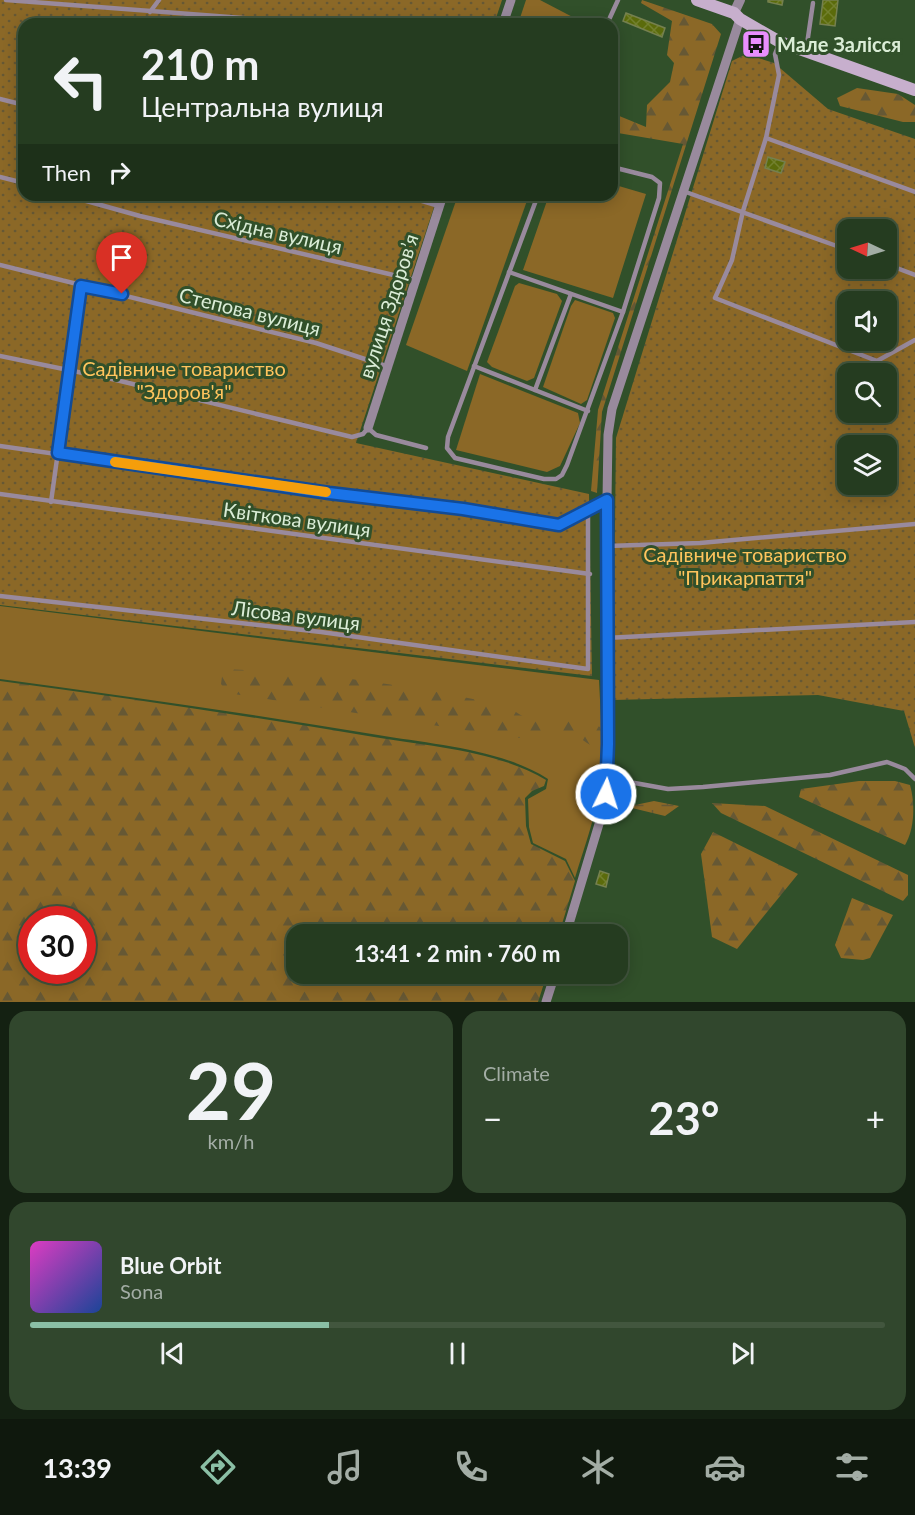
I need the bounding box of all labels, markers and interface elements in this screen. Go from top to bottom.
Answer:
bus stop icon: Мале Залісся [740,28,772,60]
place label: Мале Залісся [777,32,901,56]
text: 210 m [141,39,259,89]
icon: left [42,42,120,120]
text: Центральна вулиця [141,90,384,123]
icon: right [103,156,136,189]
text: Then [42,159,91,186]
street label: Східна вулиця [211,206,345,258]
north arrow [837,219,897,279]
map controls [837,219,897,495]
street label: вулиця Здоровʼя [353,231,423,381]
pin [96,232,147,294]
icon: arrive [105,241,138,274]
street label: Степова вулиця [177,282,323,340]
button: sound [837,291,897,351]
park label: Садівниче товариство "Здоров'я" [82,356,286,403]
button: search [837,363,897,423]
button: layers [837,435,897,495]
street label: Квіткова вулиця [222,497,372,541]
park label: Садівниче товариство "Прикарпаття" [643,542,847,589]
street label: Лісова вулиця [229,595,362,635]
position arrow [574,762,638,826]
speed limit sign: 30 [18,906,96,984]
text: 13:41 · 2 min · 760 m [354,940,560,967]
text: 29 [186,1043,276,1137]
text: Climate [483,1061,550,1085]
text: 23° [649,1091,719,1145]
text: − [483,1098,502,1138]
text: + [866,1098,885,1138]
text: km/h [208,1129,254,1153]
text: Blue Orbit [120,1252,221,1279]
text: Sona [120,1279,163,1303]
icon: previous [156,1337,189,1370]
icon: pause [441,1337,474,1370]
icon: next [726,1337,759,1370]
icon: directions [197,1446,239,1488]
icon: music [324,1446,366,1488]
icon: phone [450,1446,492,1488]
icon: climate [577,1446,619,1488]
icon: car [704,1446,746,1488]
icon: filters [831,1446,873,1488]
text: 13:39 [42,1451,112,1484]

